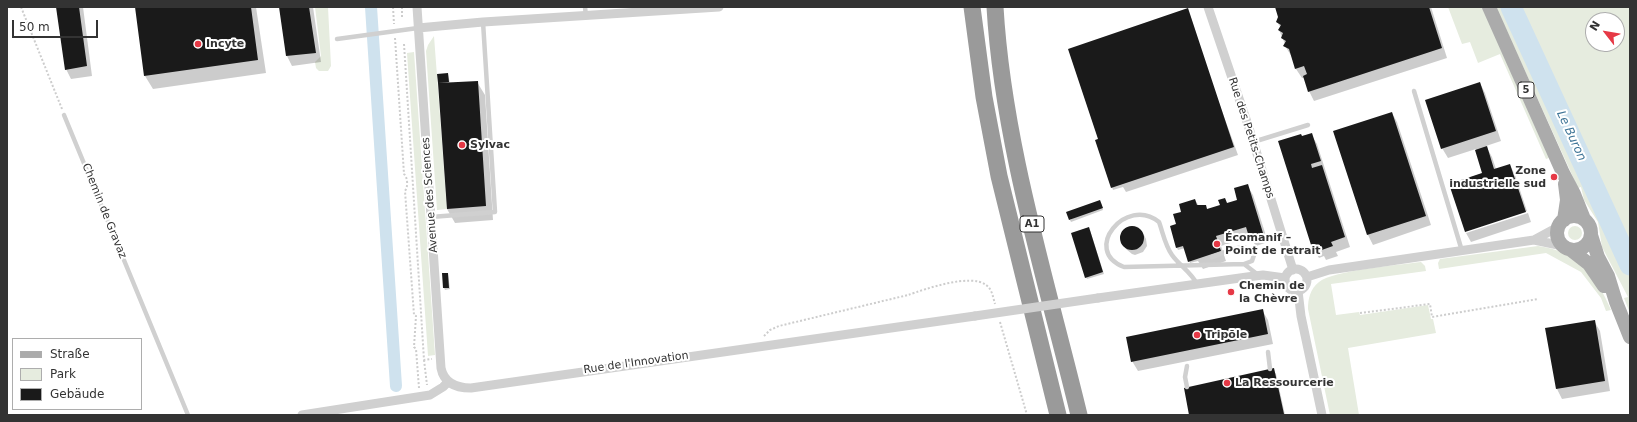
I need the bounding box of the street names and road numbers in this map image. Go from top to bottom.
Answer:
street label: Rue des Petits-Champs [1225,76,1277,200]
road number: 5 [1518,82,1534,98]
street label: Avenue des Sciences [419,137,441,253]
street label: Chemin de Gravaz [79,161,129,261]
road number: A1 [1020,216,1044,232]
street label: Rue de l'Innovation [583,349,689,377]

